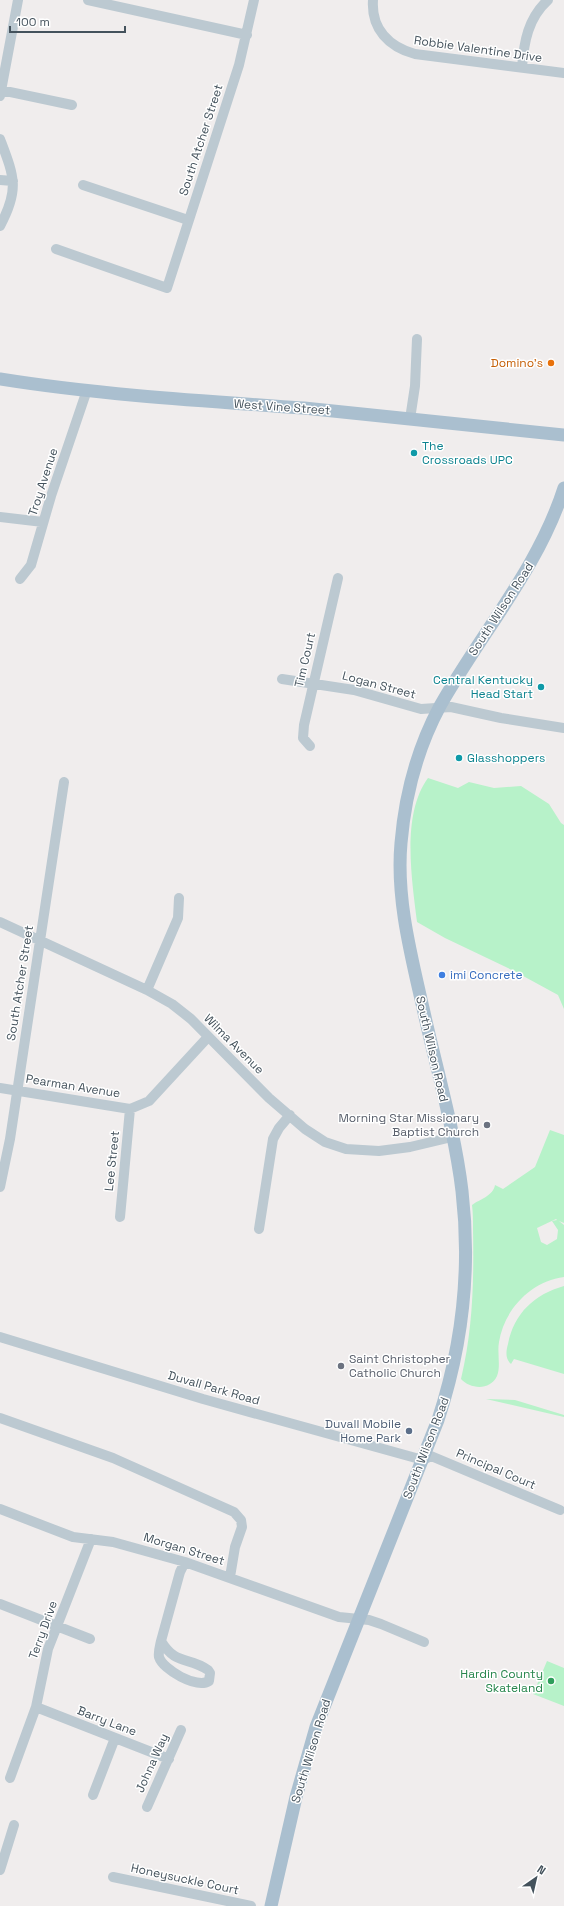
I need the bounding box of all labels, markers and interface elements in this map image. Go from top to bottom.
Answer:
scale bar [10,8,125,34]
text: 100 m [16,14,50,30]
street label: Robbie Valentine Drive [413,32,543,66]
street label: South Atcher Street [175,82,227,198]
place label: Domino's [491,355,543,371]
marker: Domino's [546,358,556,368]
street label: West Vine Street [233,396,331,418]
place label: The Crossroads UPC [422,438,513,468]
street label: Troy Avenue [24,446,62,518]
marker: The Crossroads UPC [409,448,419,458]
street label: South Wilson Road [465,559,537,659]
street label: Tim Court [291,631,319,689]
street label: Logan Street [340,667,418,703]
place label: Central Kentucky Head Start [433,672,533,702]
marker: Central Kentucky Head Start [536,682,546,692]
place label: Glasshoppers [467,750,545,766]
marker: Glasshoppers [454,753,464,763]
street label: South Atcher Street [3,924,37,1042]
place label: imi Concrete [450,967,523,983]
marker: imi Concrete [437,970,447,980]
street label: South Wilson Road [412,995,452,1103]
street label: Wilma Avenue [200,1010,268,1078]
street label: Pearman Avenue [25,1071,121,1101]
place label: Morning Star Missionary Baptist Church [338,1110,479,1140]
marker: Morning Star Missionary Baptist Church [482,1120,492,1130]
street label: Lee Street [101,1130,123,1192]
place label: Saint Christopher Catholic Church [349,1351,451,1381]
marker: Saint Christopher Catholic Church [336,1361,346,1371]
street label: Duvall Park Road [166,1367,262,1409]
street label: South Wilson Road [399,1395,453,1501]
place label: Duvall Mobile Home Park [325,1416,402,1446]
marker: Duvall Mobile Home Park [404,1426,414,1436]
street label: Principal Court [454,1445,538,1493]
street label: Morgan Street [142,1529,226,1569]
street label: Terry Drive [25,1599,61,1661]
place label: Hardin County Skateland [460,1666,543,1696]
marker: Hardin County Skateland [546,1676,556,1686]
street label: South Wilson Road [288,1697,334,1805]
street label: Barry Lane [75,1702,139,1740]
street label: Johna Way [132,1731,172,1795]
north arrow [516,1858,556,1898]
street label: Honeysuckle Court [130,1860,240,1898]
text: N [535,1862,549,1878]

